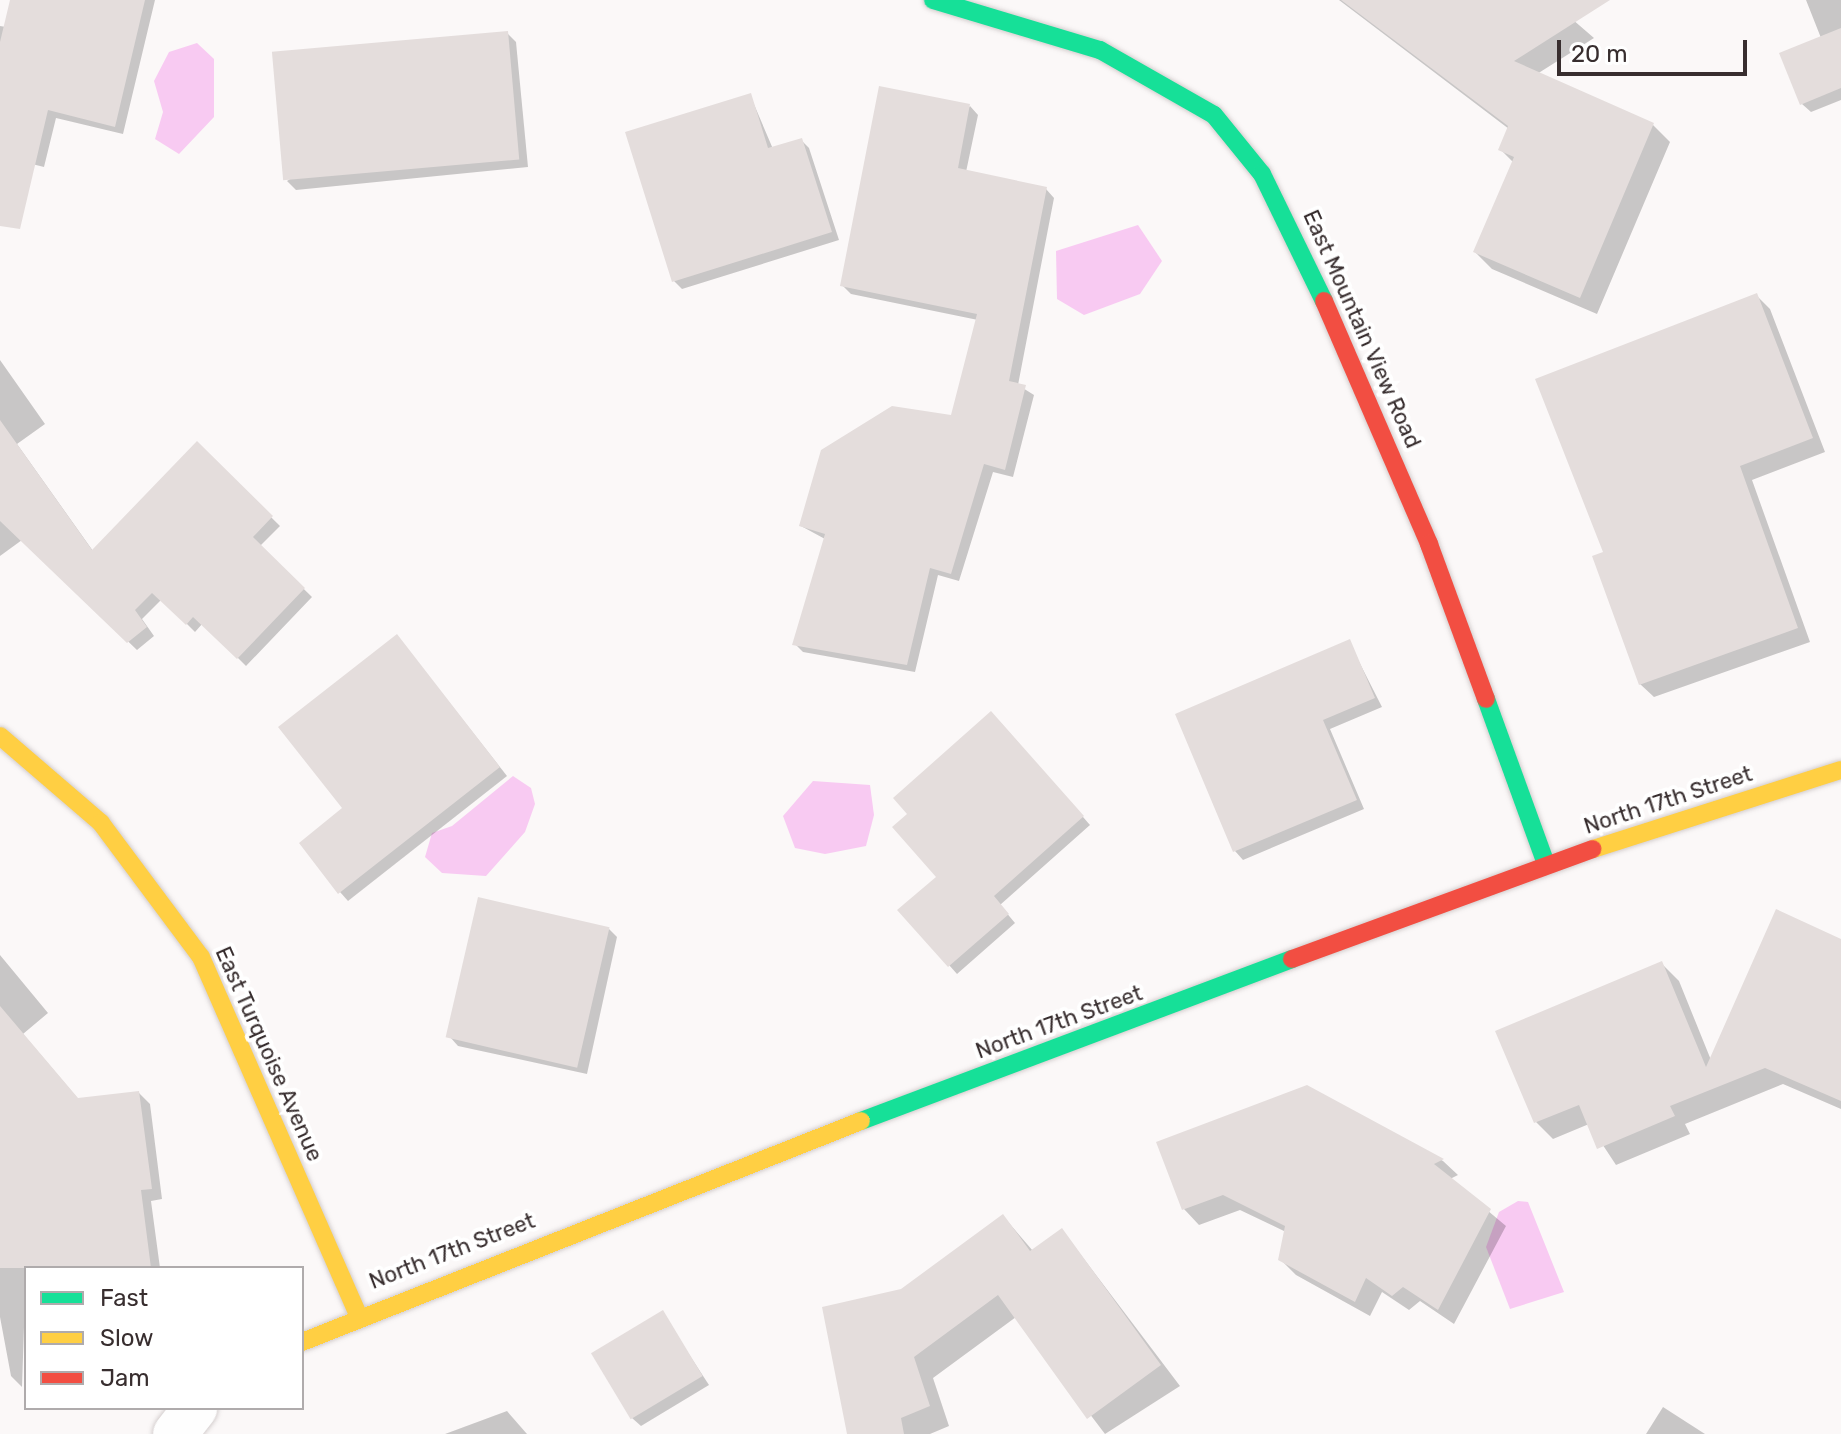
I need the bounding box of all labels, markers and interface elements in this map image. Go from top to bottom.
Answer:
scale bar [1561,24,1751,74]
text: 20 m [1571,40,1628,68]
street label: East Mountain View Road [1297,205,1427,453]
street label: North 17th Street [1581,760,1755,840]
street label: East Turquoise Avenue [209,942,329,1166]
street label: North 17th Street [972,980,1146,1064]
street label: North 17th Street [365,1207,539,1295]
legend [24,1266,304,1410]
text: Fast [100,1284,148,1312]
text: Slow [100,1324,153,1352]
text: Jam [100,1364,150,1392]

